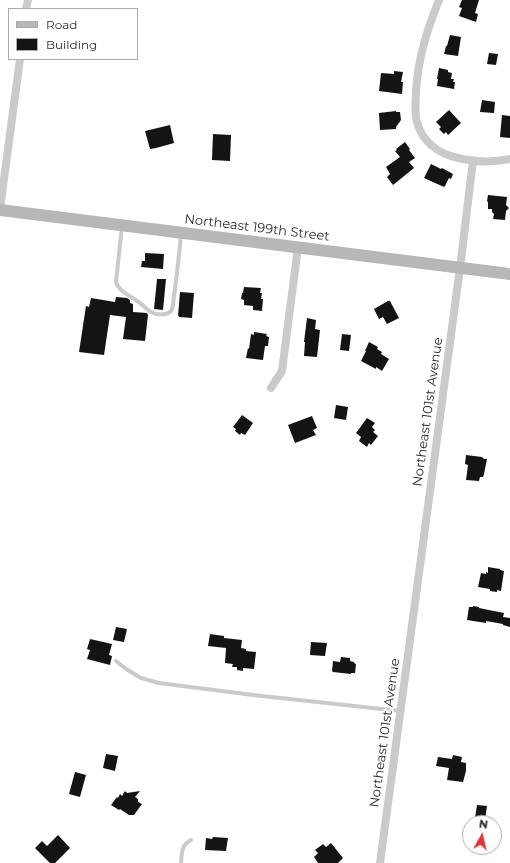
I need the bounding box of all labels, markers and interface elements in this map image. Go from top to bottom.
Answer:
legend [8,8,138,60]
text: Road [46,17,77,32]
text: Building [46,37,97,52]
street label: Northeast 199th Street [184,211,330,245]
street label: Northeast 101st Avenue [410,336,446,488]
street label: Northeast 101st Avenue [367,657,403,809]
north arrow [462,815,502,855]
text: N [478,817,489,832]

